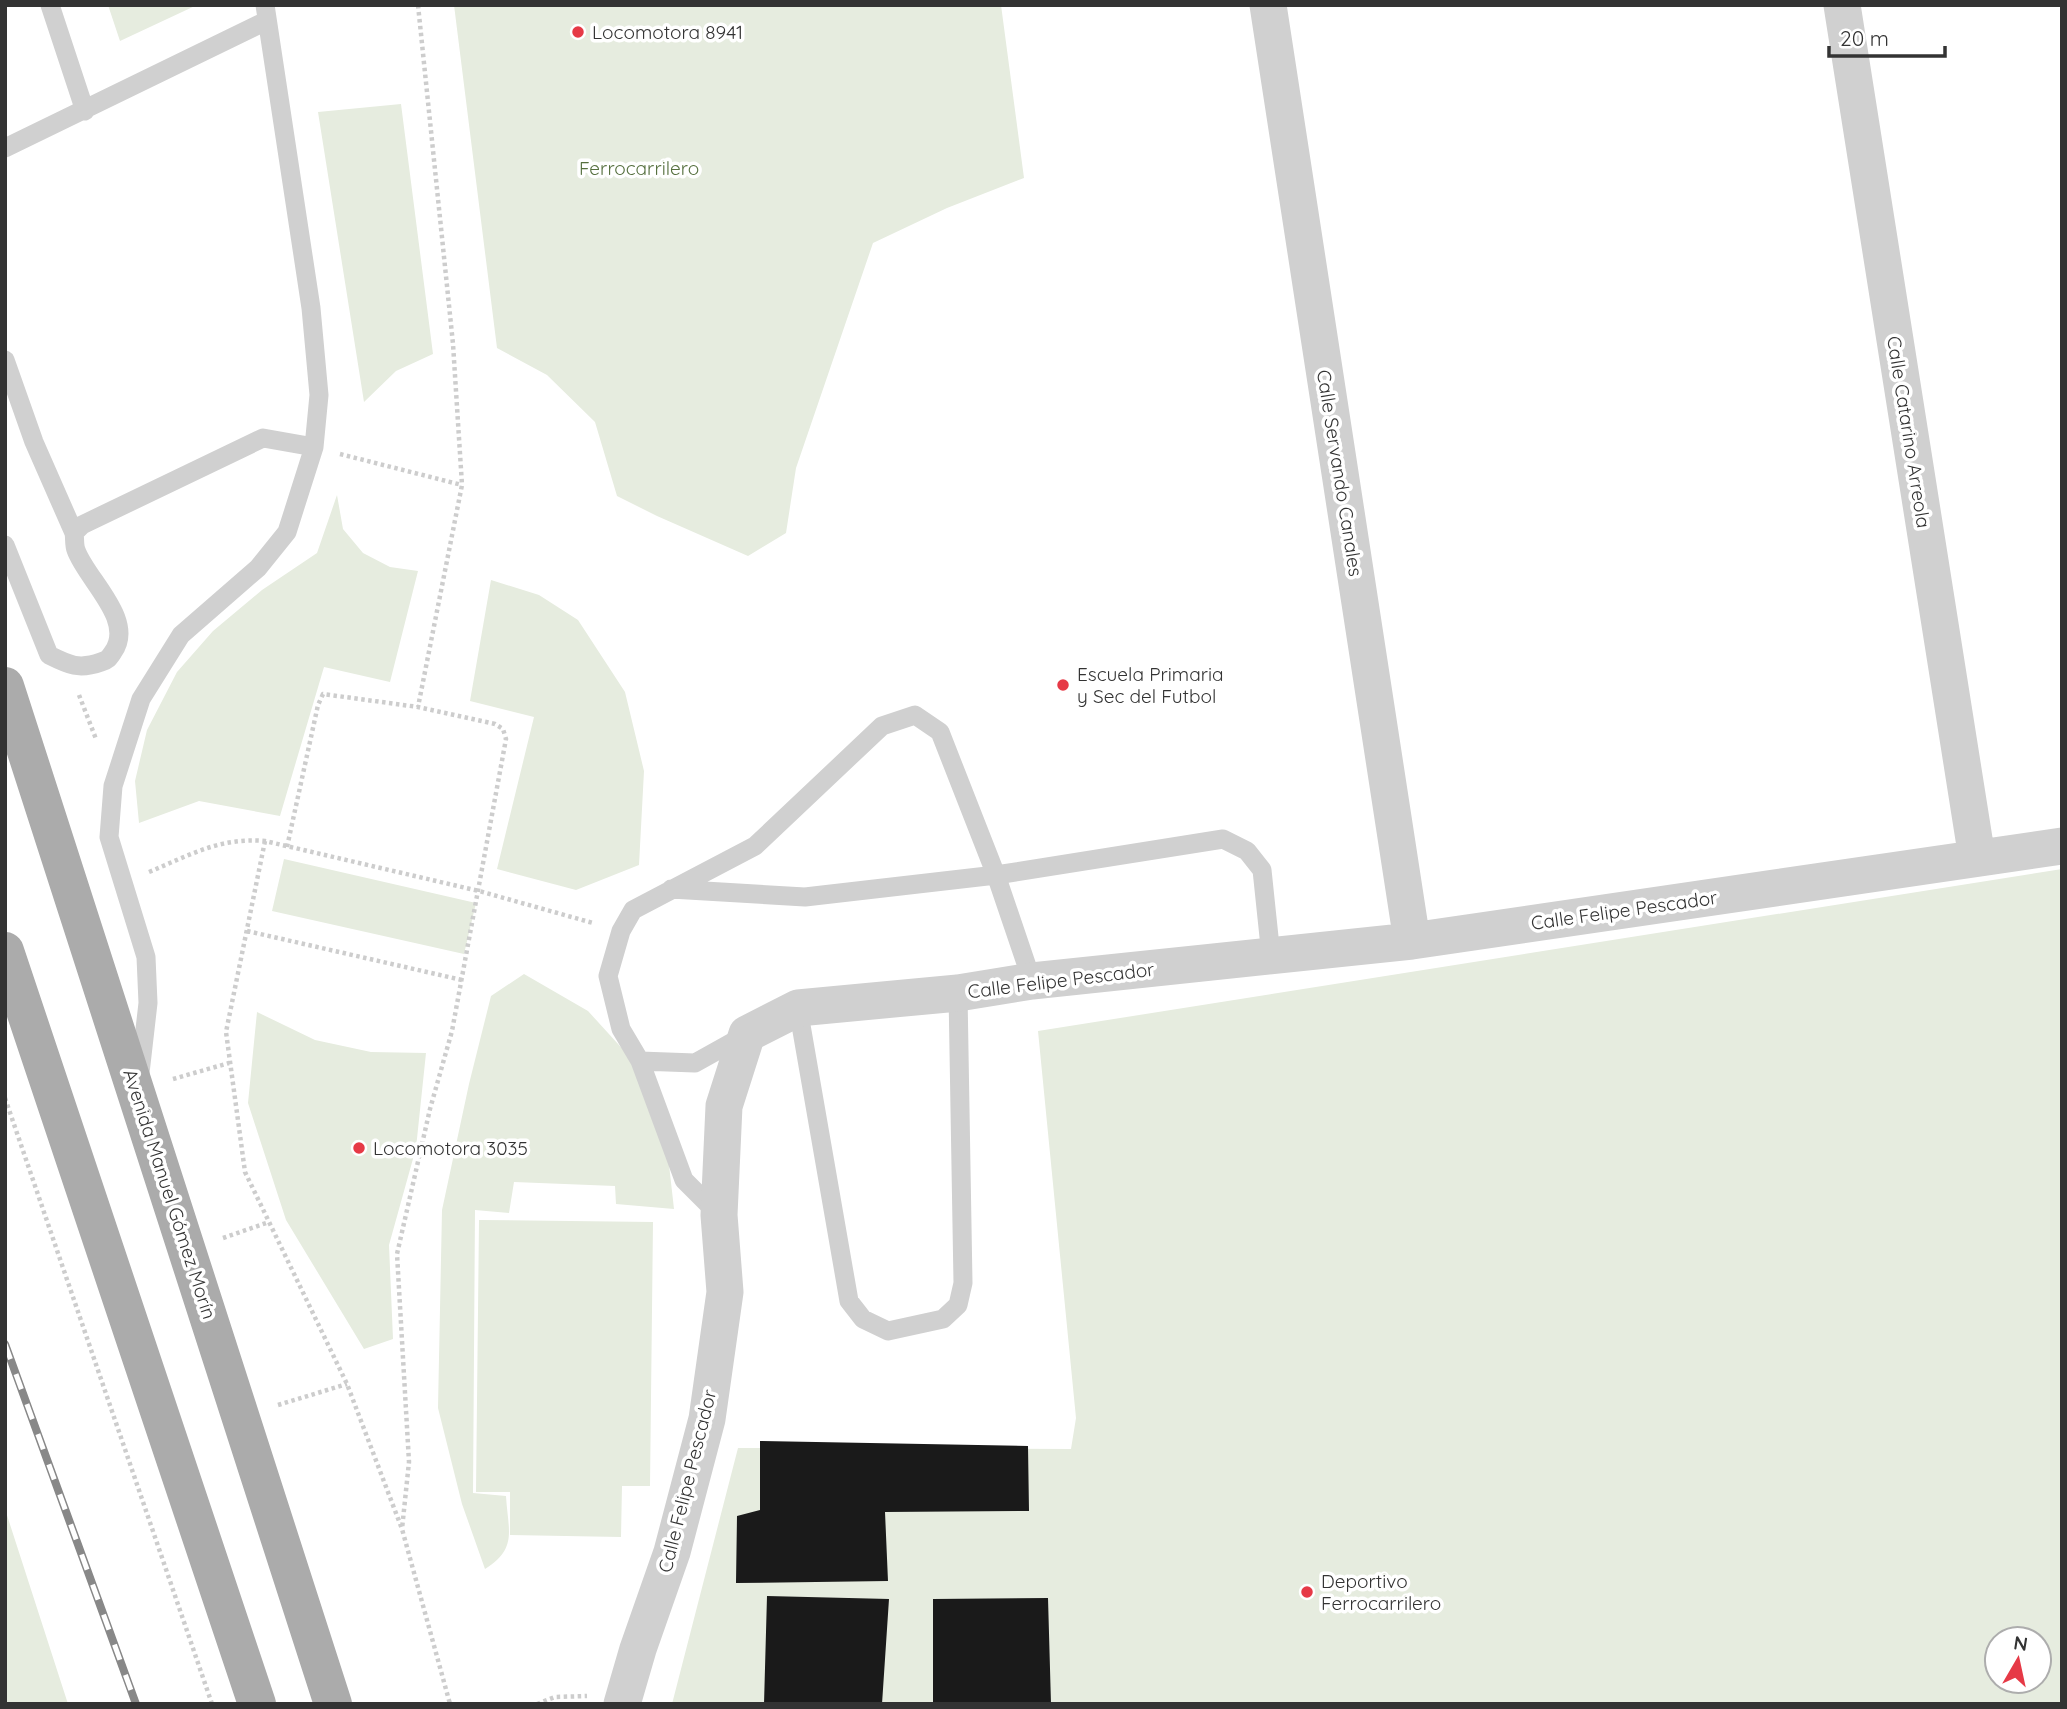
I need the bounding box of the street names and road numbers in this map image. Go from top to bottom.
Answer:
street label: Calle Catarino Arreola [1882,334,1936,530]
street label: Calle Servando Canales [1312,368,1368,578]
street label: Calle Felipe Pescador [1529,885,1719,935]
street label: Calle Felipe Pescador [966,957,1156,1003]
street label: Avenida Manuel Gómez Morín [118,1066,222,1322]
street label: Calle Felipe Pescador [653,1386,722,1575]

